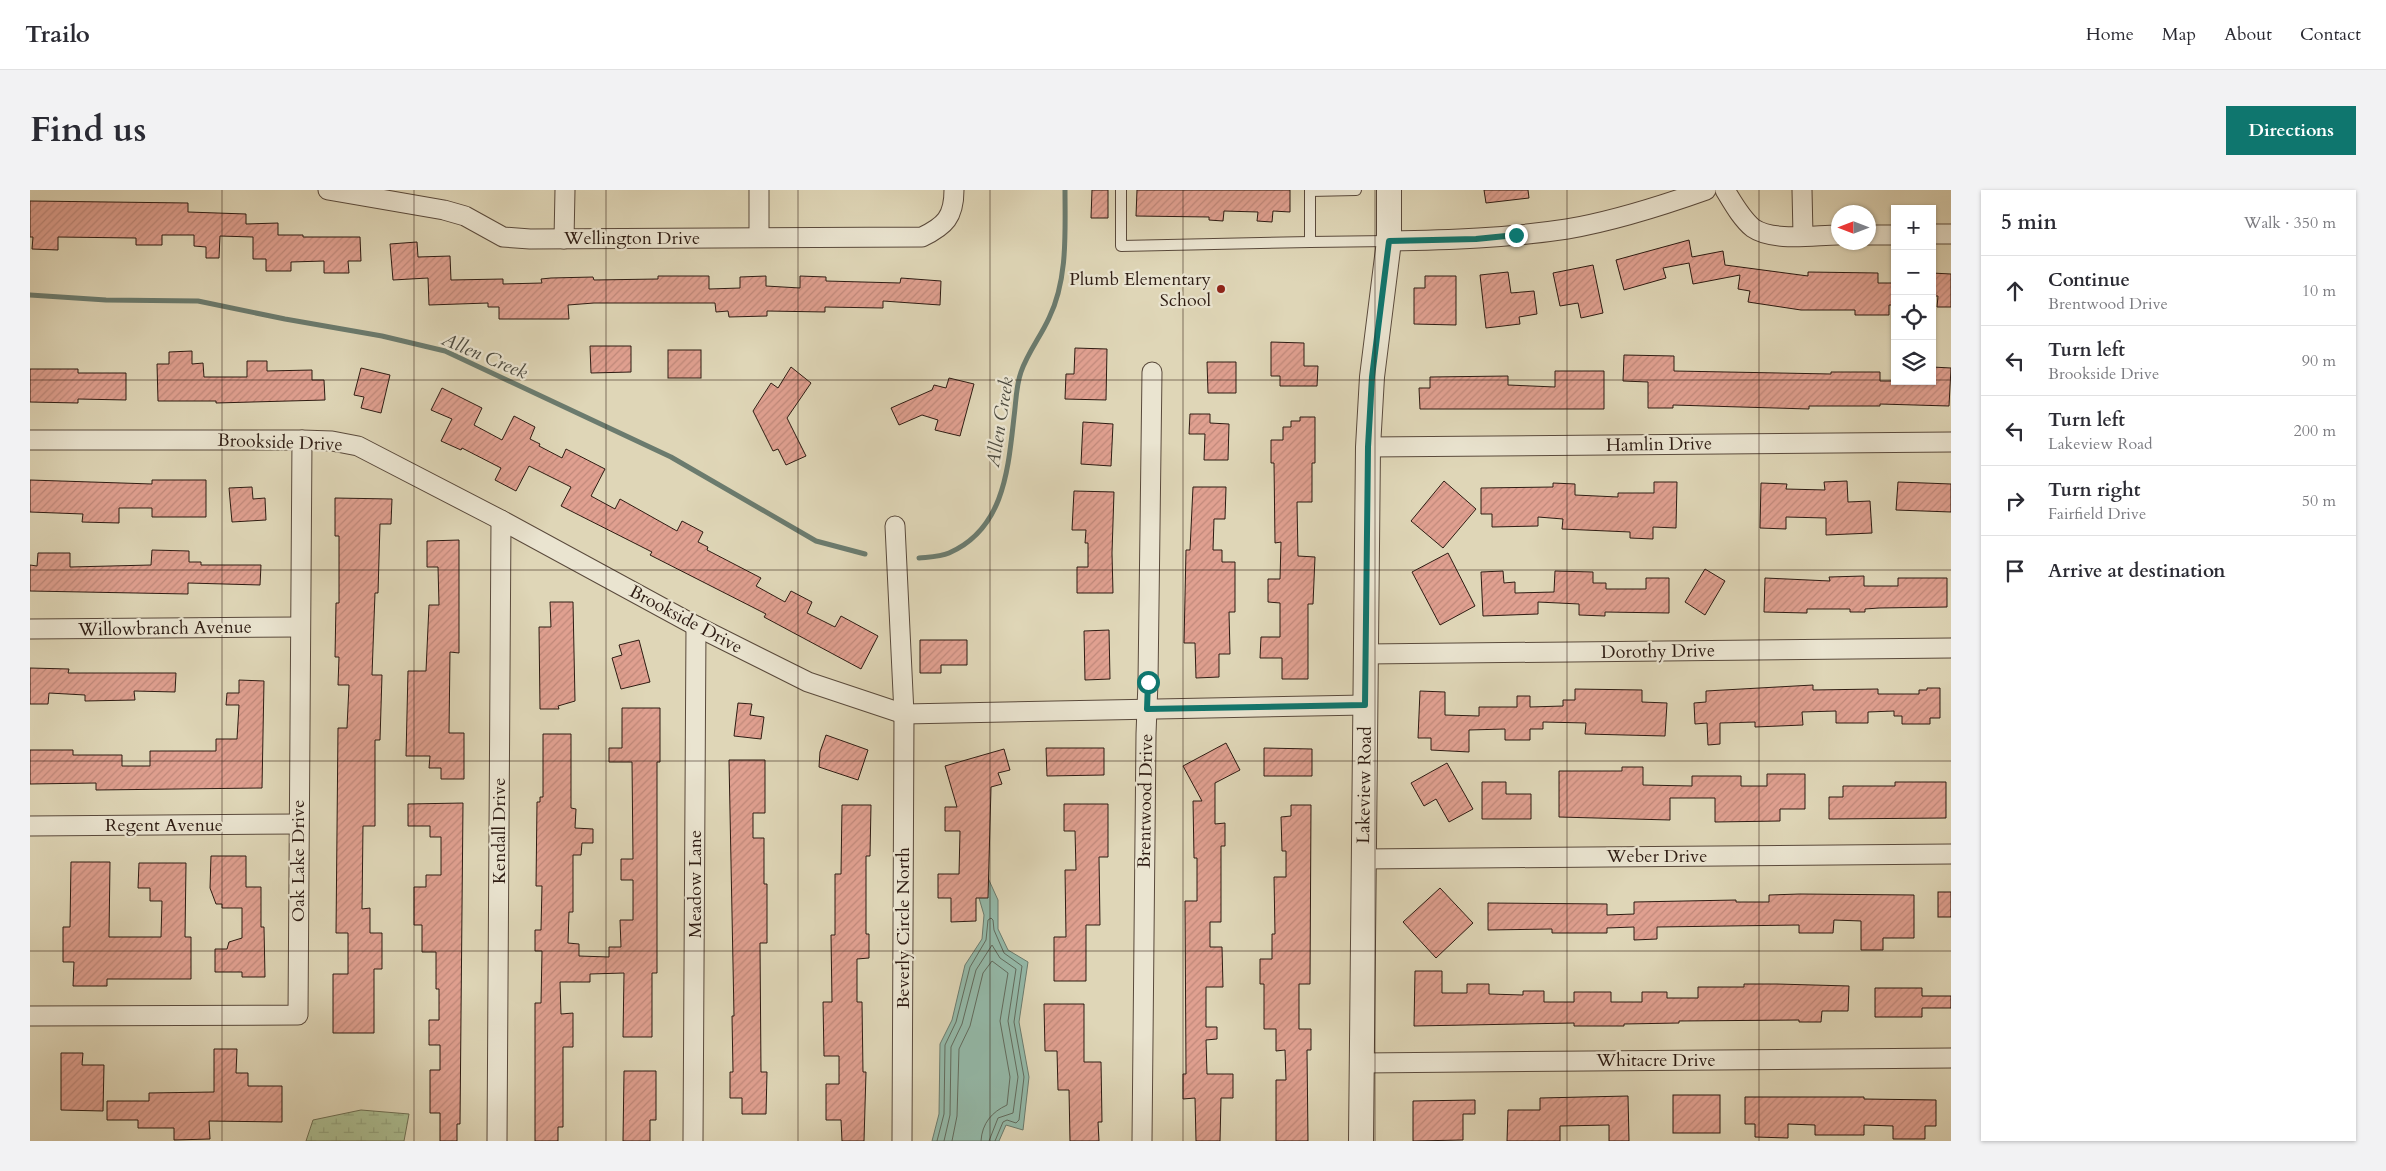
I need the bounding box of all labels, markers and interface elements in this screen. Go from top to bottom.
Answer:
text: Trailo [25,18,90,51]
text: Home [2086,22,2134,47]
text: Map [2162,22,2196,47]
text: About [2224,22,2272,47]
text: Contact [2300,22,2361,47]
text: Find us [30,106,146,154]
button: Directions [2226,106,2356,155]
north arrow [1831,205,1876,250]
map controls [1891,205,1936,385]
button: + [1891,205,1936,250]
text: 5 min [2001,208,2057,237]
text: Walk · 350 m [2244,212,2336,234]
route end [1505,224,1528,247]
street label: Wellington Drive [563,226,700,251]
button: − [1891,250,1936,295]
place label: Plumb Elementary School [1069,267,1211,313]
text: Continue [2048,267,2130,293]
icon: ahead [2001,277,2029,305]
text: 10 m [2302,280,2336,302]
marker: Plumb Elementary School [1215,283,1227,295]
text: Brentwood Drive [2048,293,2168,315]
button: locate [1891,295,1936,340]
water label: Allen Creek [437,326,532,386]
text: Turn left [2048,337,2125,363]
button: layers [1891,340,1936,385]
icon: left [2001,347,2029,375]
text: 90 m [2302,350,2336,372]
text: Brookside Drive [2048,363,2159,385]
water label: Allen Creek [980,375,1020,470]
text: Turn left [2048,407,2125,433]
icon: left [2001,417,2029,445]
text: 200 m [2294,420,2336,442]
street label: Brookside Drive [217,428,343,457]
street label: Hamlin Drive [1606,431,1712,458]
text: Lakeview Road [2048,433,2153,455]
text: Turn right [2048,477,2140,503]
icon: right [2001,487,2029,515]
text: 50 m [2302,490,2336,512]
text: Fairfield Drive [2048,503,2146,525]
icon: arrive [2001,557,2029,585]
text: Arrive at destination [2048,558,2225,584]
street label: Brookside Drive [625,579,747,660]
street label: Willowbranch Avenue [77,614,252,643]
street label: Dorothy Drive [1601,638,1715,665]
route start [1137,671,1160,694]
street label: Lakeview Road [1351,726,1378,844]
street label: Brentwood Drive [1132,733,1159,869]
street label: Kendall Drive [487,778,512,884]
street label: Oak Lake Drive [286,800,311,922]
street label: Regent Avenue [105,813,223,838]
street label: Meadow Lane [683,830,708,938]
street label: Weber Drive [1606,844,1707,869]
street label: Beverly Circle North [891,847,916,1009]
street label: Whitacre Drive [1595,1048,1716,1073]

